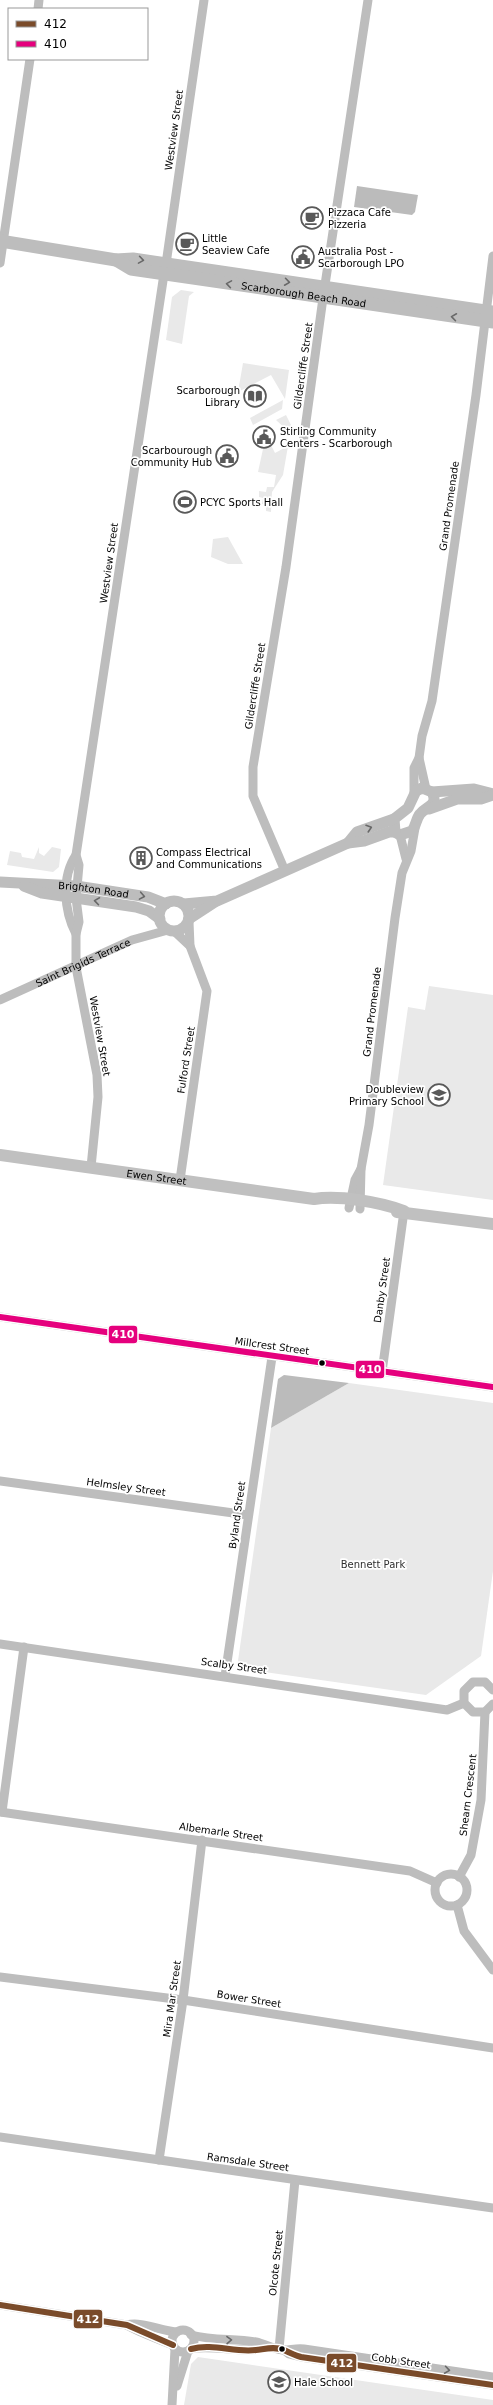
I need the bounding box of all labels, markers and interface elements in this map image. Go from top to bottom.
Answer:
legend [8,8,148,60]
text: 412 [44,17,67,31]
text: 410 [44,37,67,51]
street label: Westview Street [163,89,185,171]
cafe icon: Pizzaca Cafe Pizzeria [299,205,325,231]
place label: Pizzaca Cafe Pizzeria [328,207,391,230]
cafe icon: Little Seaview Cafe [174,231,200,257]
place label: Little Seaview Cafe [202,233,270,256]
public building icon: Australia Post - Scarborough LPO [290,244,316,270]
place label: Australia Post - Scarborough LPO [318,246,404,269]
one-way arrow [138,255,144,264]
one-way arrow [284,277,290,286]
one-way arrow [226,280,232,289]
street label: Scarborough Beach Road [240,280,367,309]
one-way arrow [451,313,457,322]
street label: Gildercliffe Street [291,322,315,410]
library icon: Scarborough Library [242,383,268,409]
place label: Scarborough Library [176,385,240,408]
public building icon: Stirling Community Centers - Scarborough [251,424,277,450]
place label: Stirling Community Centers - Scarborough [280,426,392,449]
public building icon: Scarbourough Community Hub [214,443,240,469]
place label: Scarbourough Community Hub [131,445,212,468]
street label: Grand Promenade [437,460,461,552]
sports icon: PCYC Sports Hall [172,489,198,515]
place label: PCYC Sports Hall [200,497,283,508]
street label: Westview Street [98,522,120,604]
street label: Gildercliffe Street [243,642,267,730]
one-way arrow [365,824,372,833]
building icon: Compass Electrical and Communications [128,845,154,871]
place label: Compass Electrical and Communications [156,847,262,870]
street label: Brighton Road [58,880,130,900]
one-way arrow [138,891,145,900]
one-way arrow [93,897,100,906]
street label: Saint Brigids Terrace [34,936,132,989]
street label: Grand Promenade [361,966,383,1058]
street label: Westview Street [88,995,112,1077]
street label: Fulford Street [175,1026,197,1094]
school or university icon: Doubleview Primary School [426,1082,452,1108]
place label: Doubleview Primary School [349,1084,424,1107]
street label: Ewen Street [126,1167,187,1187]
street label: Danby Street [372,1256,392,1323]
line badge: 410 [108,1325,138,1344]
text: 410 [112,1328,135,1341]
street label: Millcrest Street [234,1335,310,1357]
unlabelled marker [317,1358,327,1368]
line badge: 410 [355,1360,385,1379]
text: 410 [359,1363,382,1376]
street label: Helmsley Street [86,1476,166,1498]
street label: Byland Street [227,1481,247,1549]
park label: Bennett Park [341,1559,405,1570]
street label: Scalby Street [200,1656,268,1676]
street label: Shearn Crescent [458,1753,478,1837]
street label: Albemarle Street [178,1821,264,1843]
street label: Mira Mar Street [161,1960,183,2038]
street label: Bower Street [216,1988,282,2010]
street label: Ramsdale Street [206,2151,290,2173]
street label: Olcote Street [267,2230,285,2296]
line badge: 412 [73,2309,103,2329]
text: 412 [77,2313,99,2326]
one-way arrow [226,2336,232,2345]
unlabelled marker [277,2344,287,2354]
street label: Cobb Street [371,2351,431,2371]
line badge: 412 [326,2353,357,2373]
text: 412 [331,2357,353,2370]
one-way arrow [444,2365,450,2374]
school or university icon: Hale School [266,2369,292,2395]
place label: Hale School [294,2377,353,2388]

